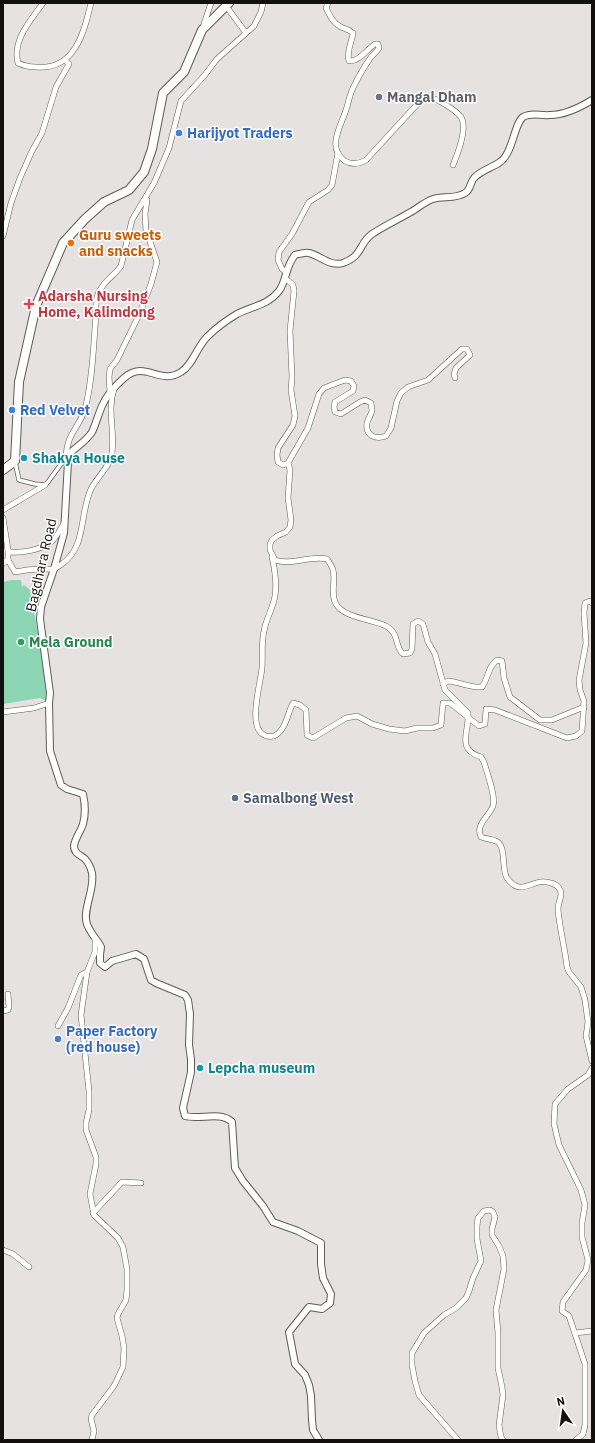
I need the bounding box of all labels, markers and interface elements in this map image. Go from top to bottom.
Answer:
place label: Mangal Dham [387,88,477,106]
marker: Mangal Dham [374,92,384,102]
place label: Harijyot Traders [187,124,293,142]
marker: Harijyot Traders [174,128,184,138]
place label: Guru sweets and snacks [79,226,161,260]
marker: Guru sweets and snacks [66,238,76,248]
place label: Adarsha Nursing Home, Kalimdong [38,287,155,321]
marker: Adarsha Nursing Home, Kalimdong [23,298,35,310]
place label: Red Velvet [20,401,90,419]
marker: Red Velvet [7,405,17,415]
place label: Shakya House [32,449,125,467]
marker: Shakya House [19,453,29,463]
street label: Bagdhara Road [21,516,61,614]
place label: Mela Ground [29,633,113,651]
marker: Mela Ground [16,637,26,647]
place label: Samalbong West [243,789,354,807]
marker: Samalbong West [230,793,240,803]
place label: Paper Factory (red house) [66,1022,158,1056]
marker: Paper Factory (red house) [53,1034,63,1044]
place label: Lepcha museum [208,1059,315,1077]
marker: Lepcha museum [195,1063,205,1073]
north arrow [543,1391,583,1431]
text: N [555,1394,566,1409]

